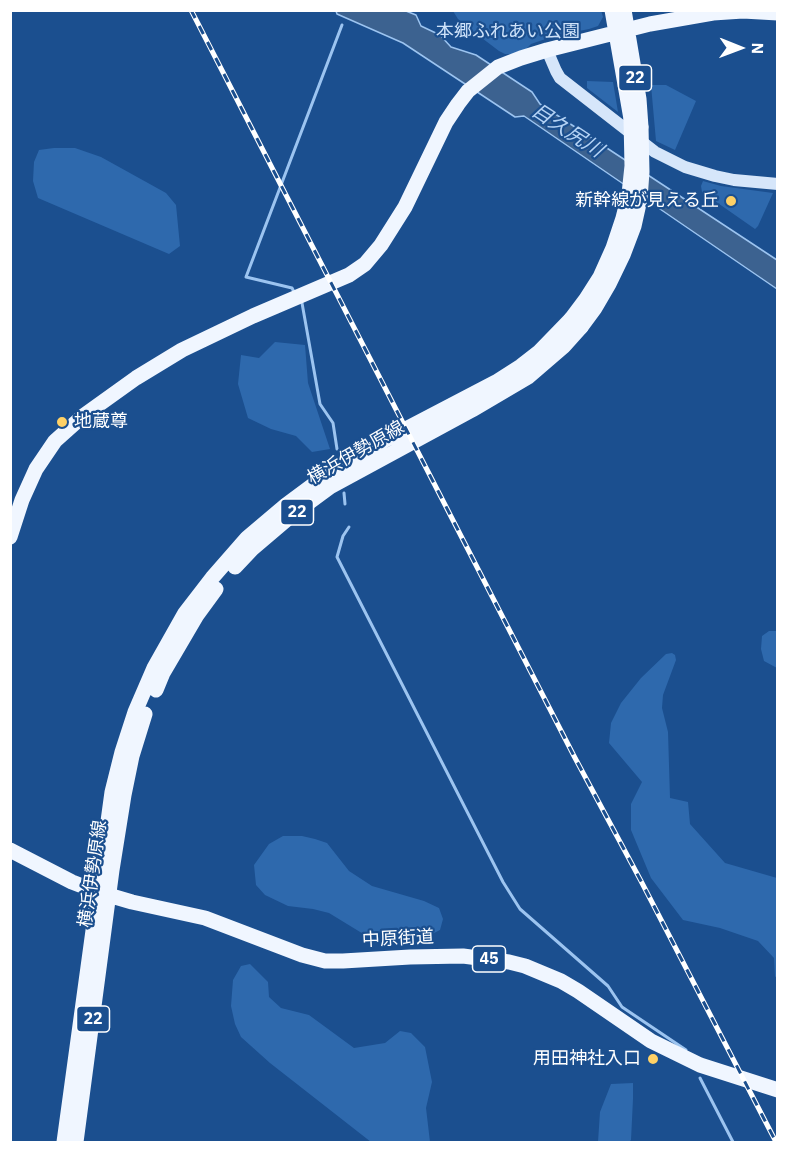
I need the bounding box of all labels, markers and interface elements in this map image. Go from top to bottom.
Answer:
north arrow [710,18,770,78]
park label: 本郷ふれあい公園 [436,21,580,43]
text: N [748,42,768,54]
road number: 22 [618,65,652,91]
water label: 目久尻川 [527,99,607,163]
place label: 新幹線が見える丘 [575,190,719,212]
marker: 新幹線が見える丘 [724,194,738,208]
place label: 地蔵尊 [74,411,128,433]
marker: 地蔵尊 [55,415,69,429]
street label: 横浜伊勢原線 [304,417,408,489]
road number: 22 [280,499,314,525]
street label: 横浜伊勢原線 [75,819,111,929]
street label: 中原街道 [361,926,435,952]
road number: 45 [472,946,506,972]
road number: 22 [76,1006,110,1032]
place label: 用田神社入口 [533,1048,641,1070]
marker: 用田神社入口 [646,1052,660,1066]

